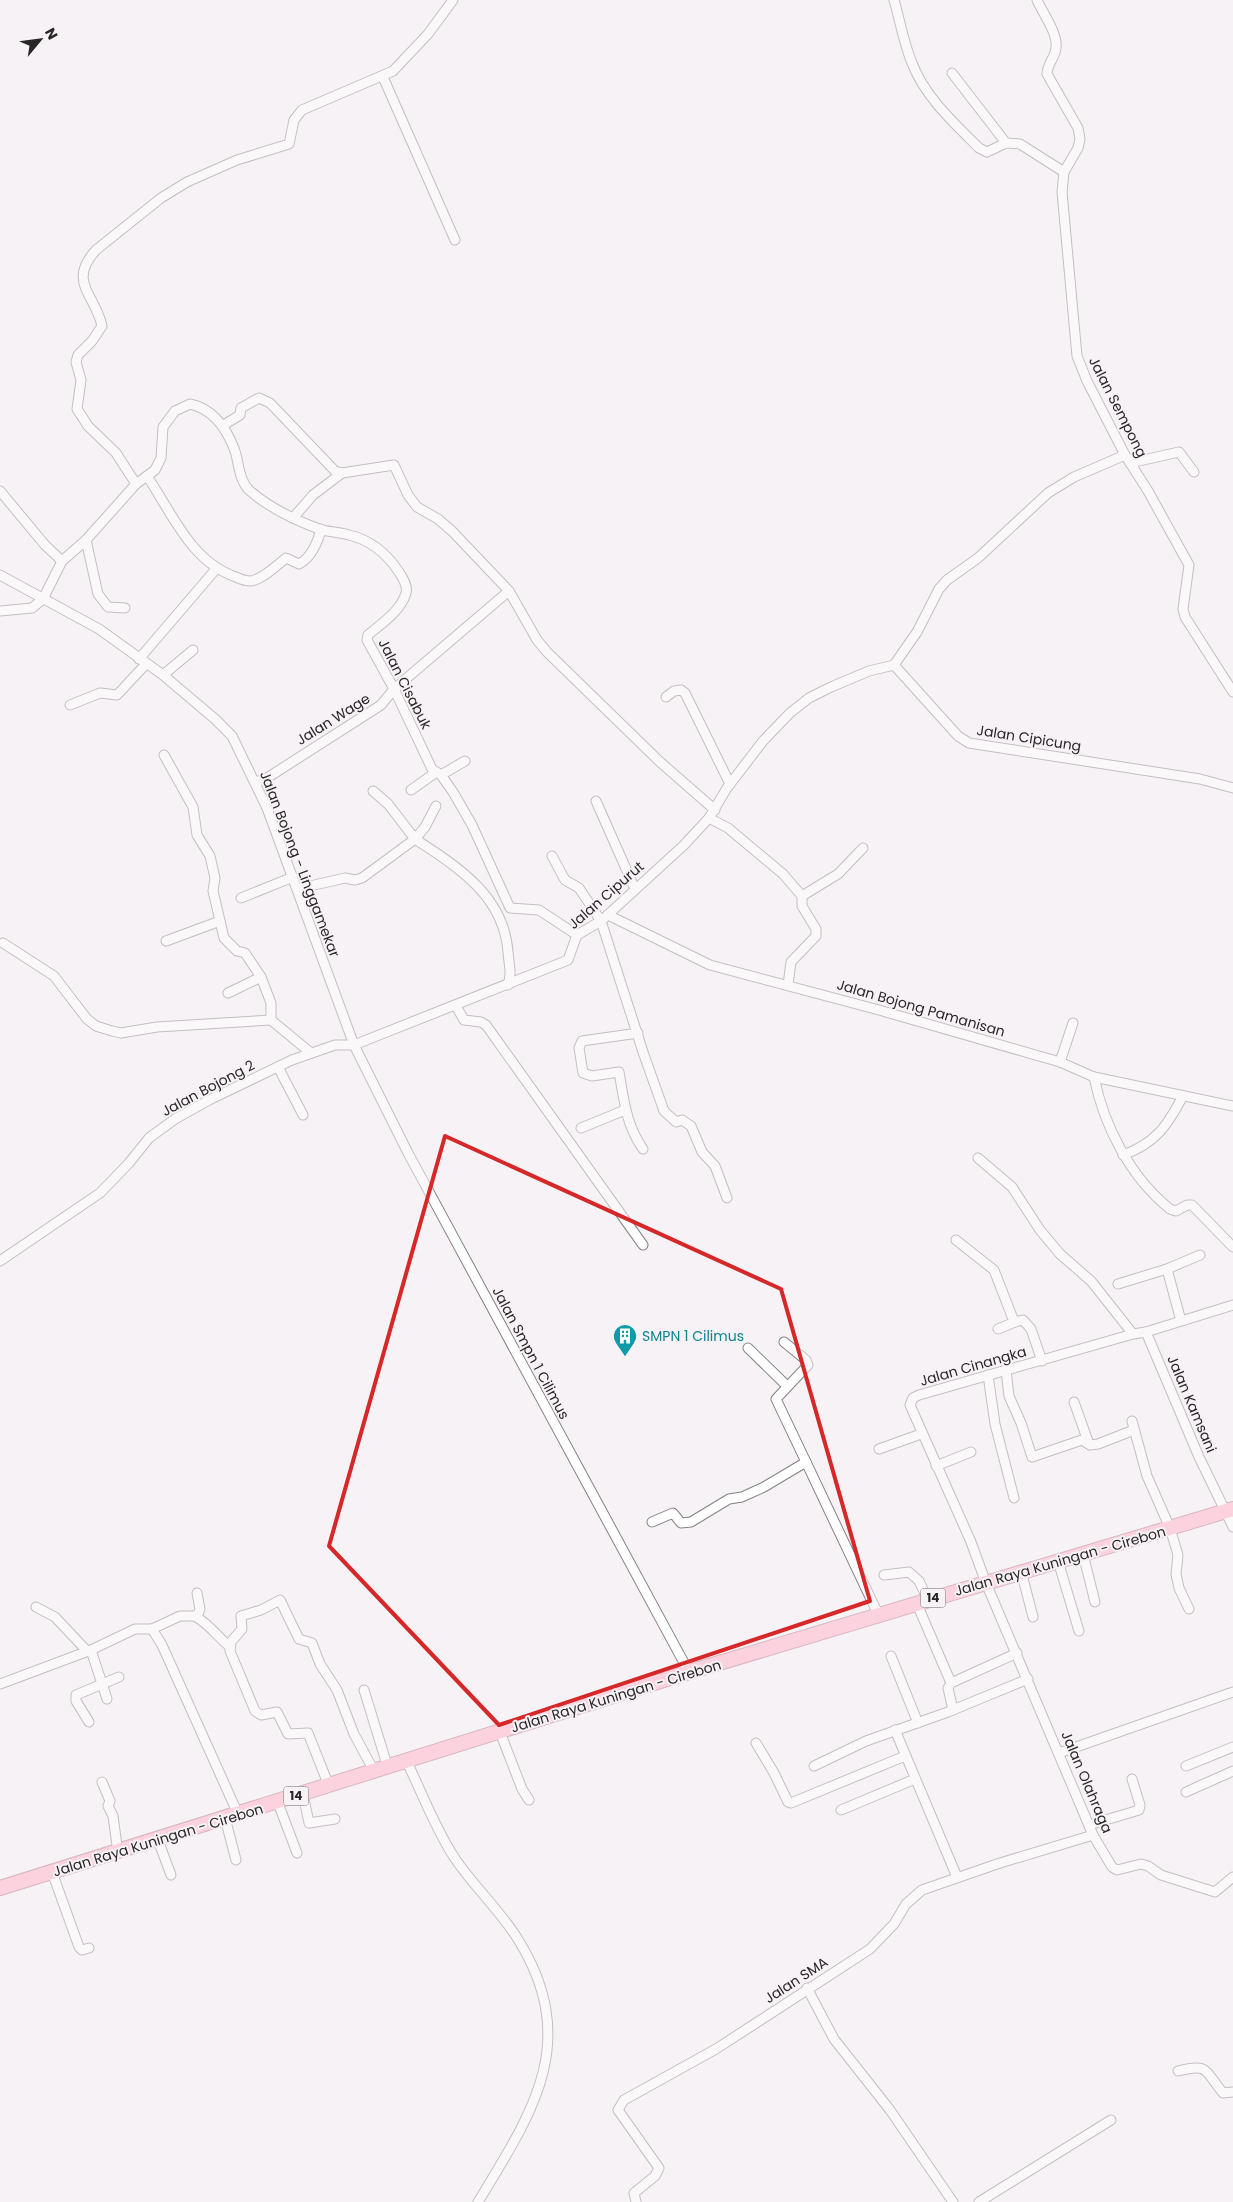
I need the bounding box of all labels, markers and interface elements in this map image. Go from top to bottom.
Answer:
north arrow [15,15,65,65]
text: N [40,24,63,43]
street label: Jalan Sempong [1084,353,1152,461]
street label: Jalan Cisabuk [374,635,437,733]
street label: Jalan Wage [292,688,374,750]
street label: Jalan Cipicung [975,720,1083,756]
street label: Jalan Bojong - Linggamekar [255,768,345,960]
street label: Jalan Cipurut [564,856,648,934]
street label: Jalan Bojong Pamanisan [835,974,1007,1042]
street label: Jalan Bojong 2 [158,1055,258,1121]
street label: Jalan Smpn 1 Cilimus [488,1283,574,1423]
building icon: SMPN 1 Cilimus [612,1323,638,1357]
place label: SMPN 1 Cilimus [642,1326,744,1346]
street label: Jalan Cinangka [917,1341,1029,1391]
street label: Jalan Kamsani [1162,1352,1222,1456]
street label: Jalan Raya Kuningan - Cirebon [952,1521,1168,1601]
road number: 14 [920,1589,946,1608]
street label: Jalan Raya Kuningan - Cirebon [508,1654,724,1738]
street label: Jalan Olahraga [1057,1728,1117,1836]
road number: 14 [284,1786,308,1805]
street label: Jalan Raya Kuningan - Cirebon [50,1798,266,1882]
street label: Jalan SMA [760,1952,832,2008]

